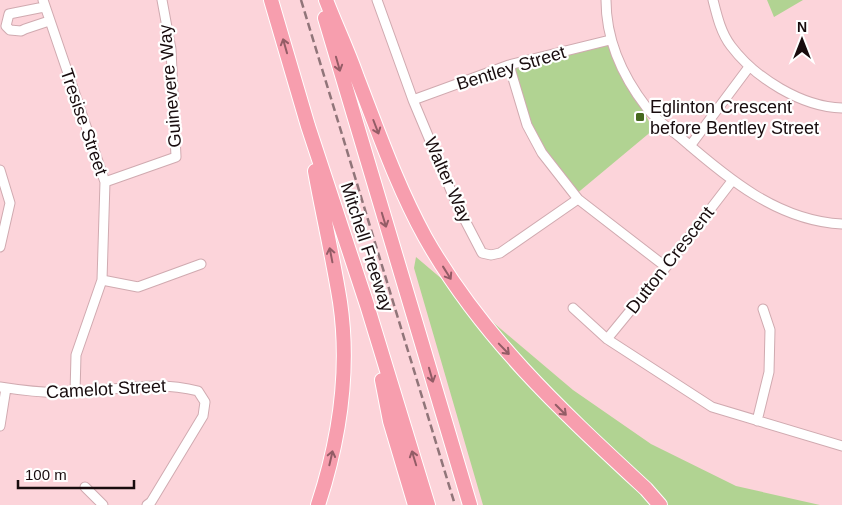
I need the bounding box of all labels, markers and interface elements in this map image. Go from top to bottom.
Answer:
north arrow [777,15,827,65]
text: N [797,19,807,35]
street label: Guinevere Way [155,24,185,148]
one-way arrow [279,38,289,54]
street label: Bentley Street [454,42,568,94]
one-way arrow [334,55,344,71]
street label: Tresise Street [56,66,112,178]
place label: Eglinton Crescent before Bentley Street [650,97,819,138]
marker: Eglinton Crescent before Bentley Street [634,111,646,123]
one-way arrow [372,119,381,134]
street label: Walter Way [420,134,476,226]
street label: Mitchell Freeway [337,180,397,314]
street label: Dutton Crescent [622,203,718,317]
one-way arrow [380,211,389,227]
one-way arrow [325,248,335,264]
one-way arrow [442,265,452,279]
one-way arrow [498,343,510,356]
one-way arrow [427,367,437,383]
street label: Camelot Street [46,376,166,402]
one-way arrow [555,404,567,416]
one-way arrow [327,451,336,467]
one-way arrow [409,451,419,467]
scale bar [18,458,134,490]
text: 100 m [25,466,67,483]

